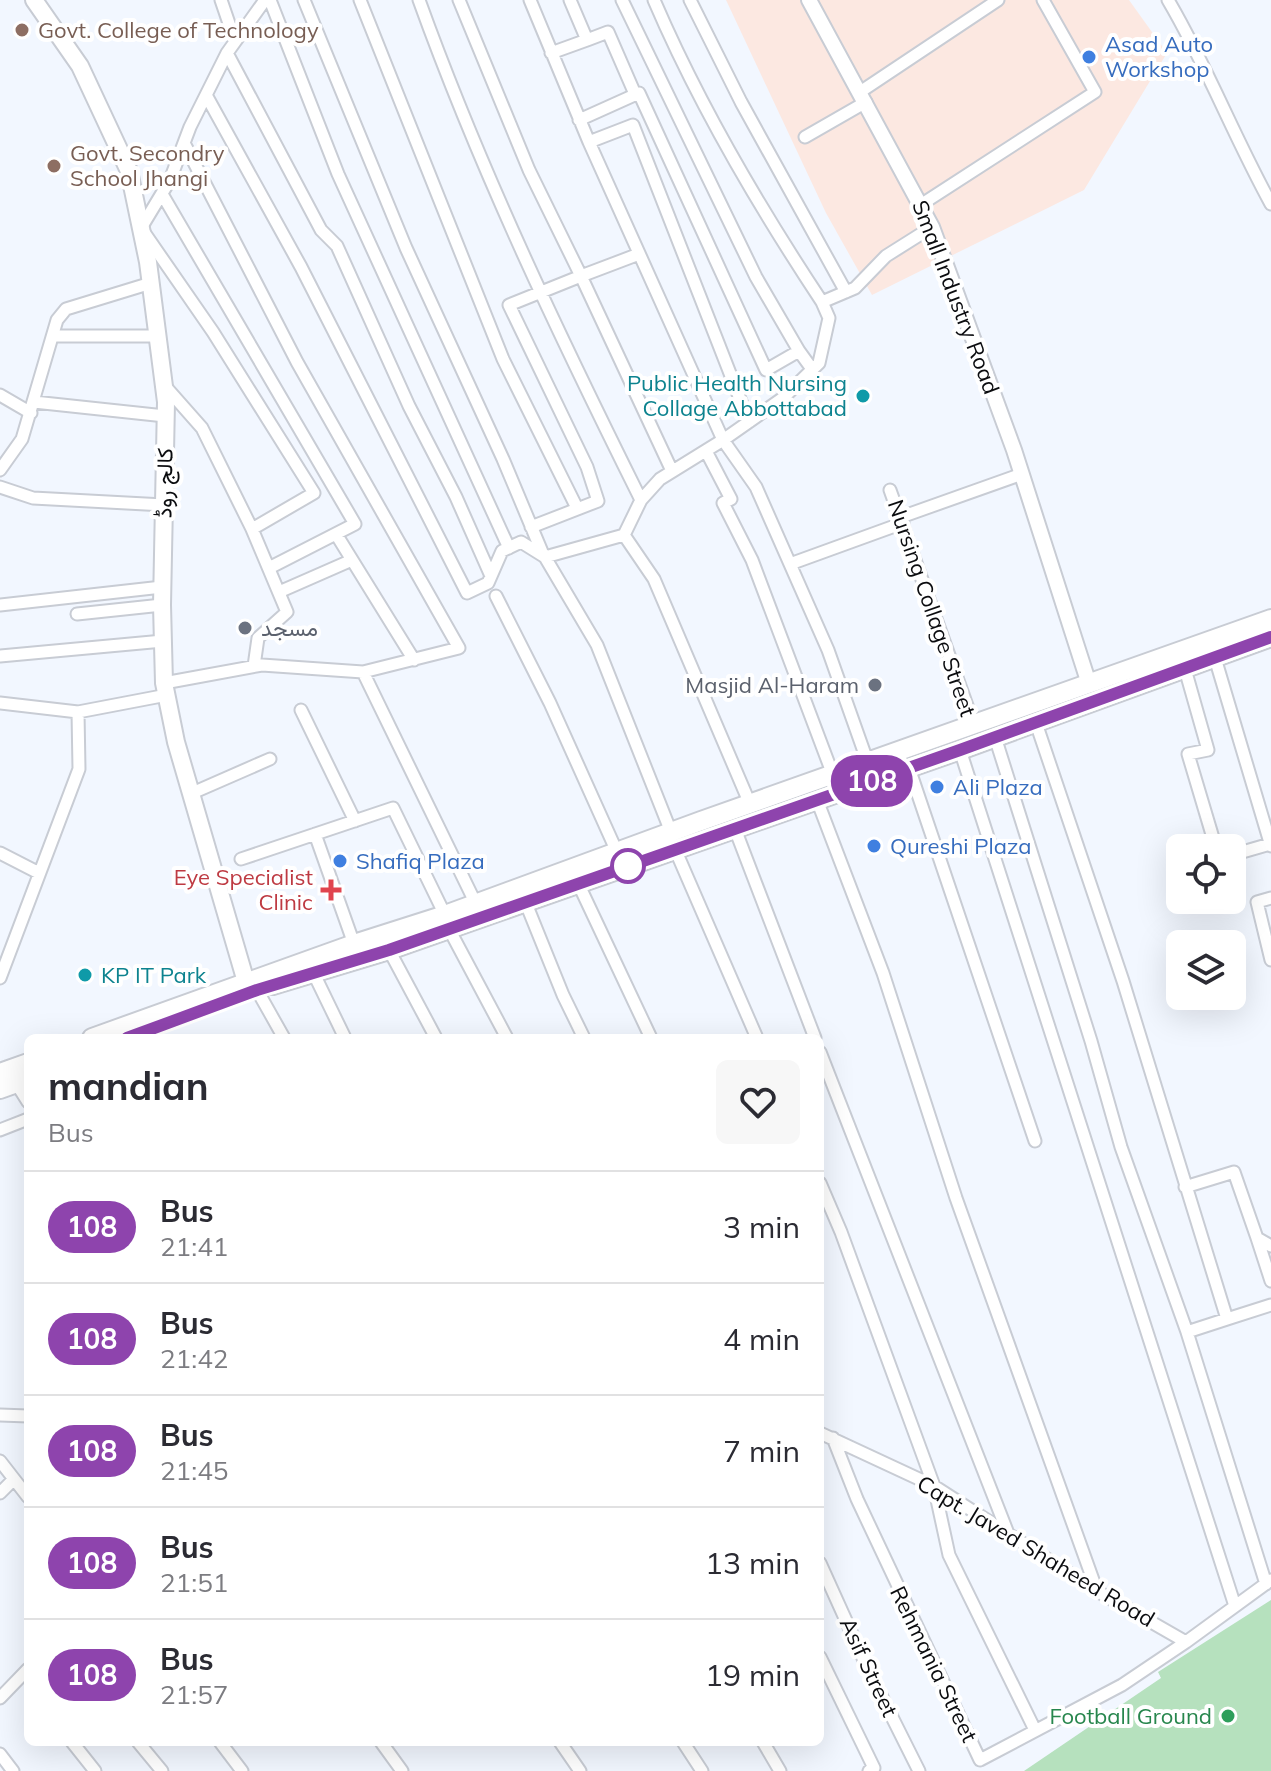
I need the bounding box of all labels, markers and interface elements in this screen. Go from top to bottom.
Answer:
place label: Govt. College of Technology [38,16,319,44]
marker: Govt. College of Technology [13,21,31,39]
place label: Asad Auto Workshop [1105,30,1213,83]
marker: Asad Auto Workshop [1080,48,1098,66]
place label: Govt. Secondry School Jhangi [70,139,225,192]
marker: Govt. Secondry School Jhangi [45,157,63,175]
street label: Small Industry Road [906,196,1006,398]
place label: Public Health Nursing Collage Abbottabad [627,369,847,422]
marker: Public Health Nursing Collage Abbottabad [854,387,872,405]
street label: کالج روڈ [149,447,180,518]
street label: Nursing Collage Street [882,496,982,720]
place label: مسجد [261,614,318,642]
marker: مسجد [236,619,254,637]
place label: Masjid Al-Haram [685,671,859,699]
marker: Masjid Al-Haram [866,676,884,694]
line badge: 108 [826,755,918,807]
text: 108 [847,763,897,798]
place label: Ali Plaza [953,773,1043,801]
marker: Ali Plaza [928,778,946,796]
place label: Qureshi Plaza [890,832,1032,860]
map controls [1166,834,1246,1010]
button: locate [1166,834,1246,914]
marker: Qureshi Plaza [865,837,883,855]
place label: Shafiq Plaza [356,847,485,875]
unlabelled marker [611,849,645,883]
marker: Shafiq Plaza [331,852,349,870]
place label: Eye Specialist Clinic [174,863,313,916]
marker: Eye Specialist Clinic [320,879,342,901]
button: layers [1166,930,1246,1010]
place label: KP IT Park [101,961,207,989]
marker: KP IT Park [76,966,94,984]
button: heart [716,1060,800,1144]
text: mandian [48,1062,209,1110]
text: Bus [48,1116,94,1149]
text: Bus [160,1192,214,1230]
text: 3 min [723,1208,800,1246]
text: 108 [67,1209,117,1244]
text: 21:41 [160,1230,228,1263]
text: Bus [160,1304,214,1342]
text: 4 min [723,1320,800,1358]
text: 108 [67,1321,117,1356]
text: 21:42 [160,1342,228,1375]
text: Bus [160,1416,214,1454]
text: 7 min [723,1432,800,1470]
text: 108 [67,1433,117,1468]
text: 21:45 [160,1454,228,1487]
street label: Capt. Javed Shaheed Road [912,1469,1160,1633]
text: Bus [160,1528,214,1566]
text: 13 min [705,1544,800,1582]
text: 108 [67,1545,117,1580]
text: 21:51 [160,1566,228,1599]
street label: Rehmania Street [884,1581,984,1747]
street label: Asif Street [834,1613,904,1721]
text: Bus [160,1640,214,1678]
text: 19 min [705,1656,800,1694]
text: 108 [67,1657,117,1692]
text: 21:57 [160,1678,228,1711]
place label: Football Ground [1049,1702,1212,1730]
marker: Football Ground [1219,1707,1237,1725]

